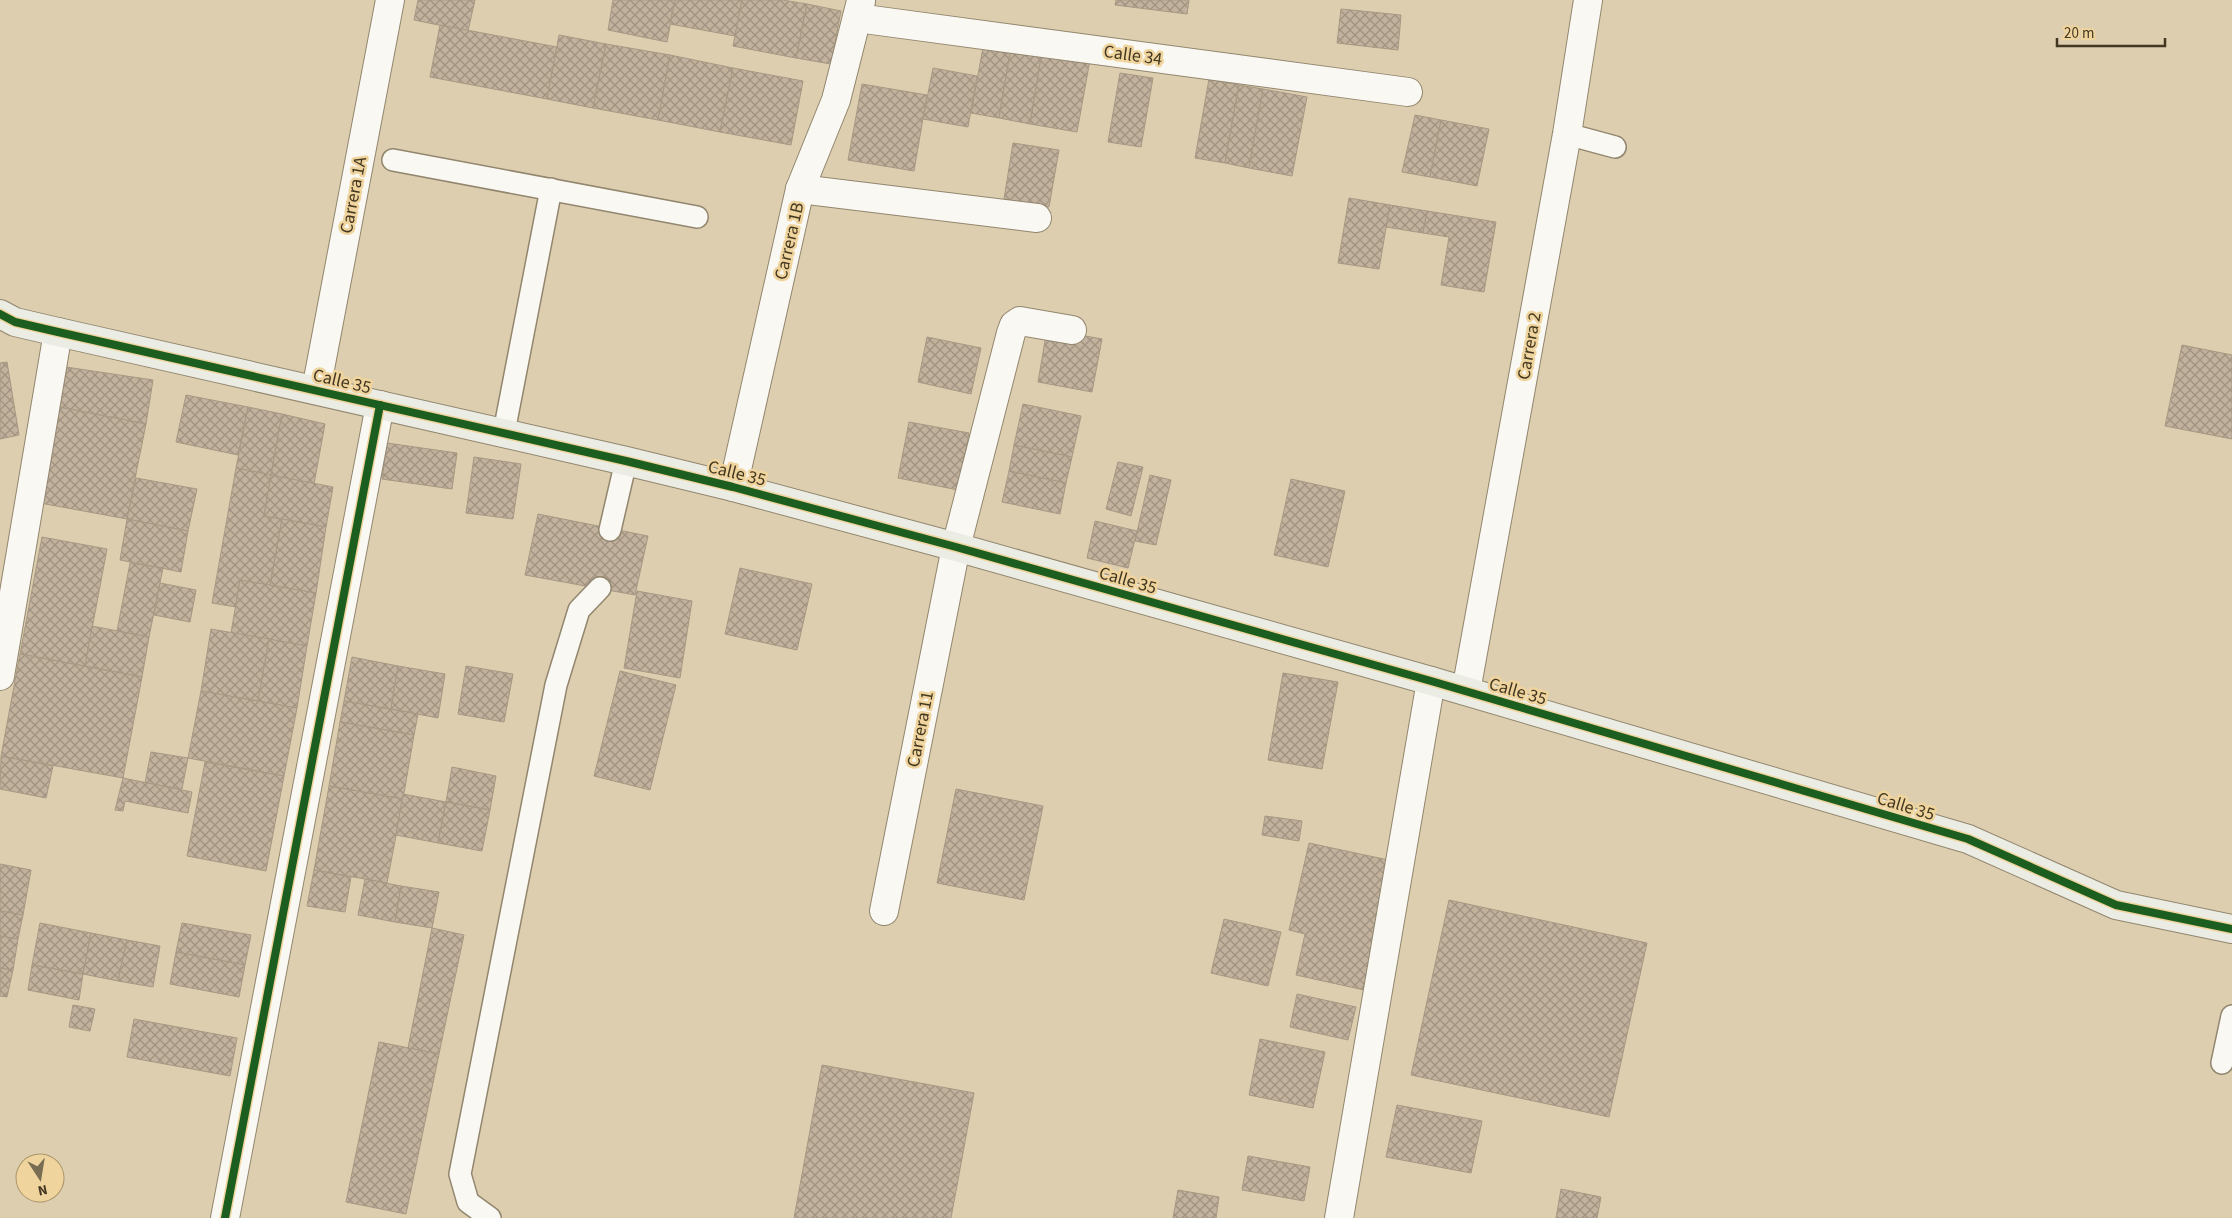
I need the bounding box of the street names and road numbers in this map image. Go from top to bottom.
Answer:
street label: Calle 34 [1102,39,1164,72]
street label: Carrera 1A [334,154,373,236]
street label: Carrera 1B [768,200,811,282]
street label: Carrera 2 [1511,310,1548,382]
street label: Calle 35 [310,363,373,400]
street label: Calle 35 [705,454,769,493]
street label: Calle 35 [1096,560,1160,601]
street label: Calle 35 [1486,671,1550,712]
street label: Carrera 11 [901,689,940,769]
street label: Calle 35 [1874,786,1938,827]

